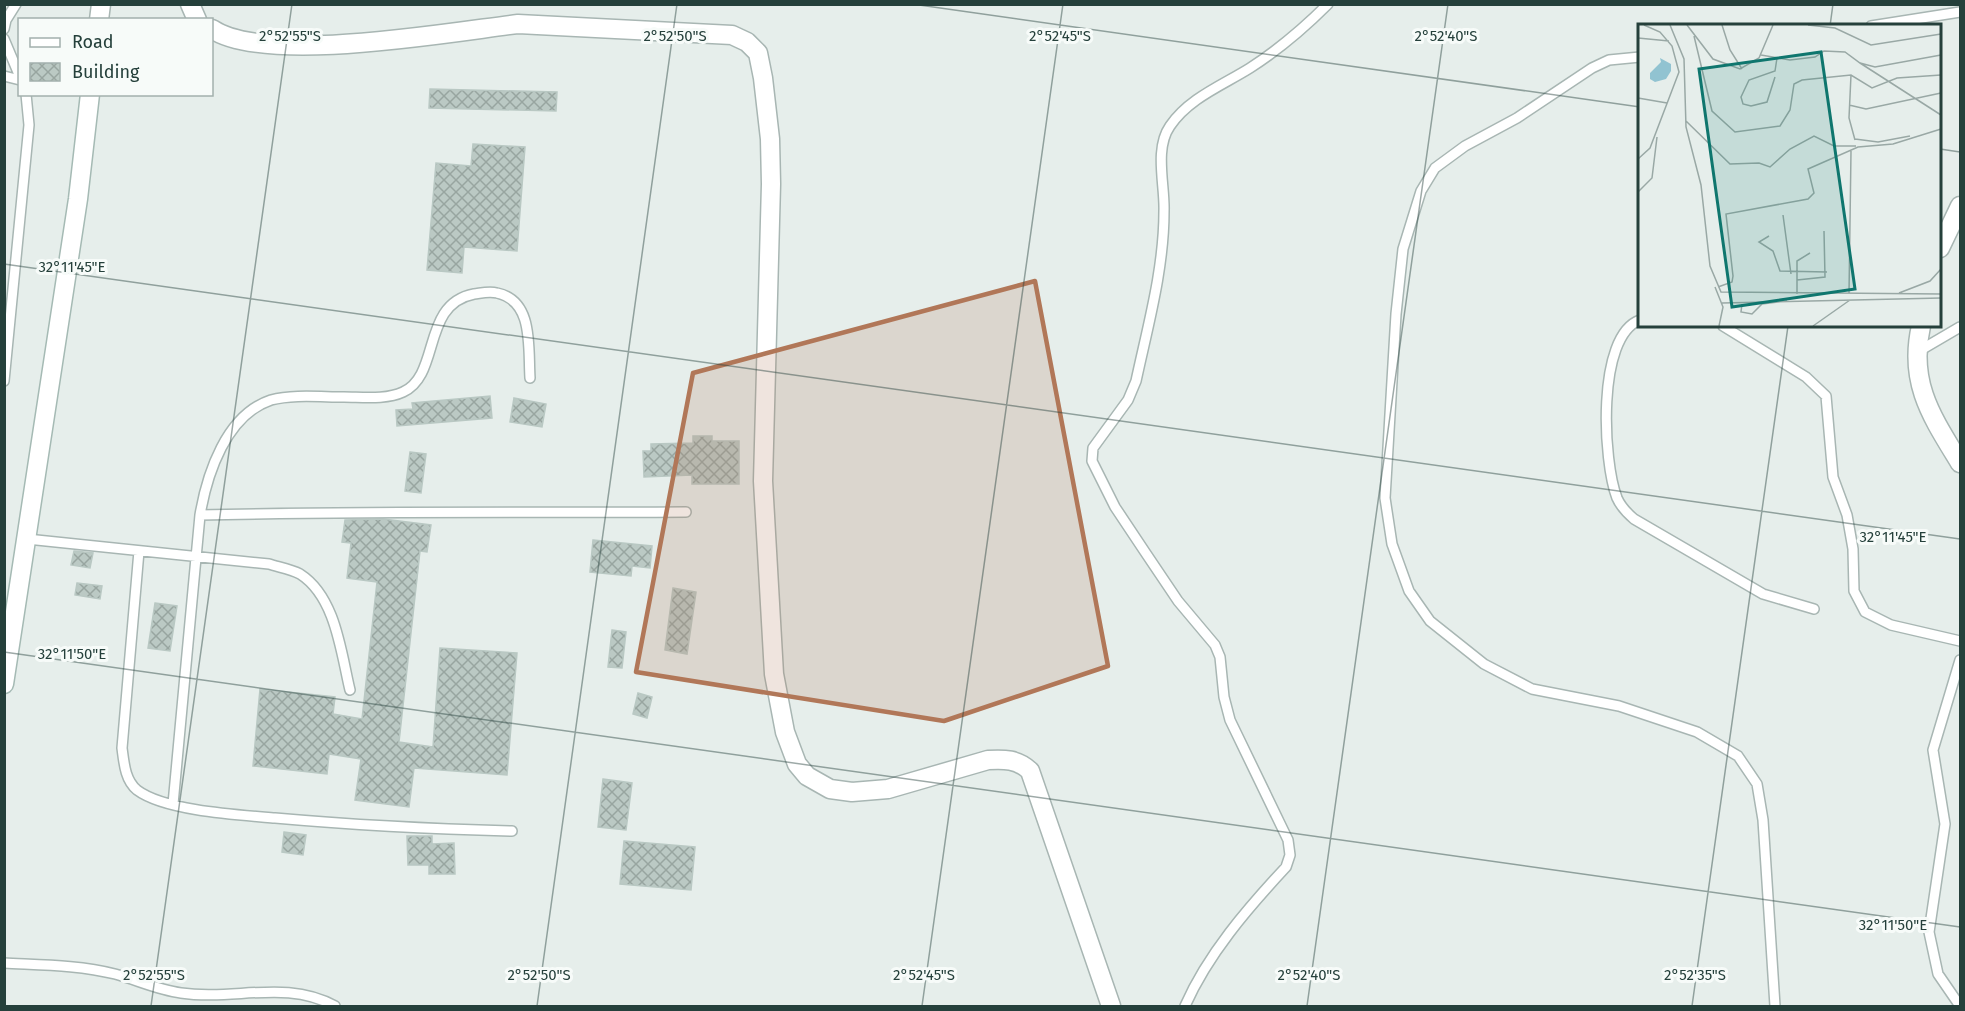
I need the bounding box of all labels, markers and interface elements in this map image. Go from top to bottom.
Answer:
legend [18,18,213,96]
inset map [1638,24,1941,327]
text: 2°52'55"S [259,27,321,45]
text: 2°52'50"S [643,27,707,45]
text: 2°52'45"S [1029,27,1091,45]
text: 2°52'40"S [1414,27,1478,45]
text: Road [72,31,114,53]
text: Building [72,61,140,83]
text: 32°11'45"E [39,258,105,276]
text: 32°11'45"E [1860,528,1926,546]
text: 32°11'50"E [38,645,106,663]
text: 32°11'50"E [1859,916,1927,934]
text: 2°52'55"S [123,966,185,984]
text: 2°52'50"S [507,966,571,984]
text: 2°52'45"S [893,966,955,984]
text: 2°52'40"S [1277,966,1341,984]
text: 2°52'35"S [1664,966,1726,984]

